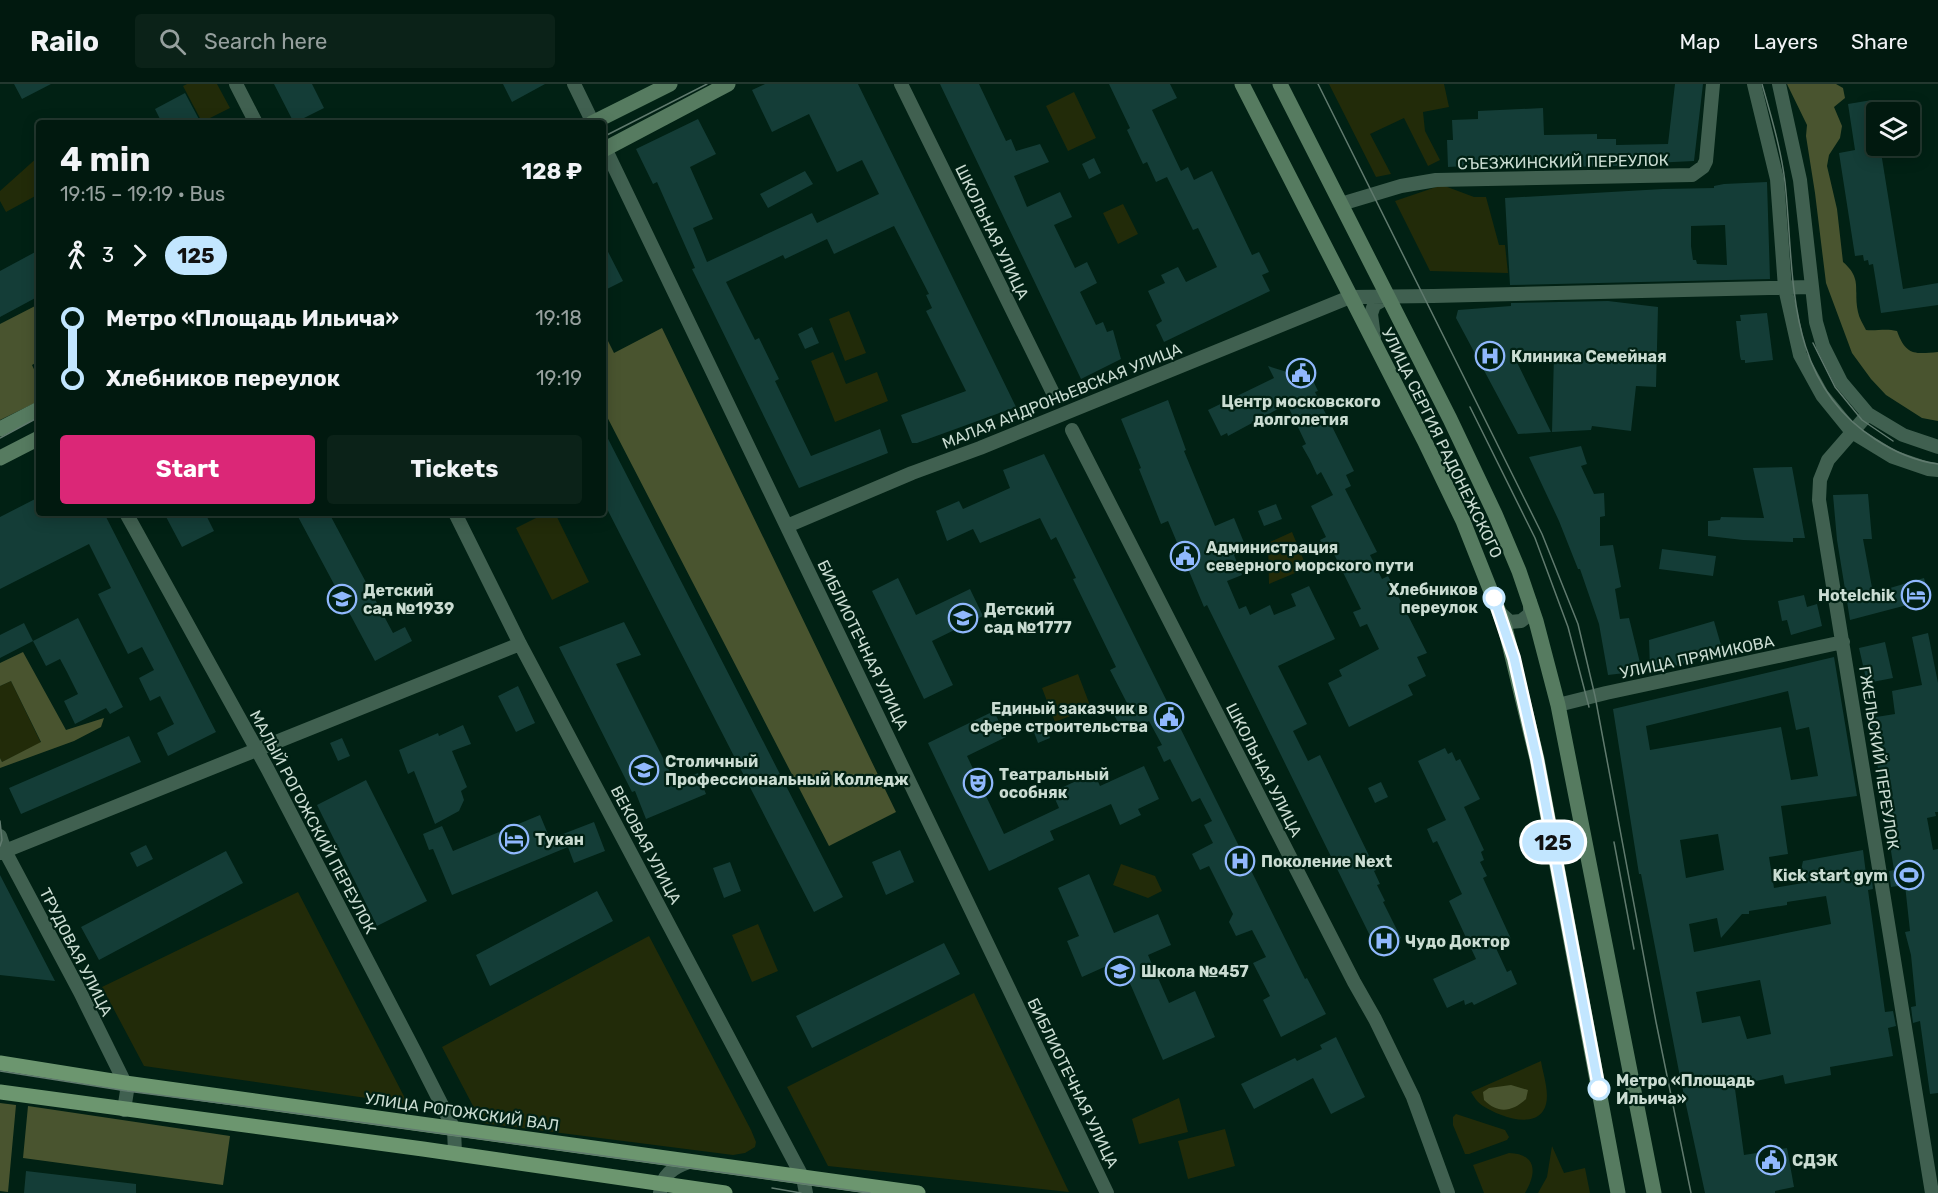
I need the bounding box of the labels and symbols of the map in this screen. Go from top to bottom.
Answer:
street label: СЪЕЗЖИНСКИЙ ПЕРЕУЛОК [1457,151,1669,173]
street label: ШКОЛЬНАЯ УЛИЦА [951,161,1033,303]
street label: УЛИЦА СЕРГИЯ РАДОНЕЖСКОГО [1378,325,1506,561]
street label: МАЛАЯ АНДРОНЬЕВСКАЯ УЛИЦА [939,339,1185,453]
hospital icon: Клиника Семейная [1474,340,1506,372]
place label: Клиника Семейная [1511,347,1667,366]
public building icon: Центр московского долголетия [1285,357,1317,389]
place label: Центр московского долголетия [1221,392,1381,429]
place label: Администрация северного морского пути [1206,538,1414,575]
public building icon: Администрация северного морского пути [1169,540,1201,572]
street label: БИБЛИОТЕЧНАЯ УЛИЦА [813,557,913,733]
hotel icon: Hotelchik [1900,579,1932,611]
place label: Хлебников переулок [1388,580,1478,617]
place label: Детский сад №1939 [363,581,454,618]
school or university icon: Детский сад №1939 [326,583,358,615]
place label: Hotelchik [1818,586,1896,605]
marker: Хлебников переулок [1483,587,1505,609]
place label: Детский сад №1777 [984,600,1072,637]
school or university icon: Детский сад №1777 [947,602,979,634]
street label: УЛИЦА ПРЯМИКОВА [1618,631,1776,683]
street label: ГЖЕЛЬСКИЙ ПЕРЕУЛОК [1855,665,1903,851]
place label: Единый заказчик в сфере строительства [970,699,1148,736]
street label: ШКОЛЬНАЯ УЛИЦА [1222,700,1306,840]
public building icon: Единый заказчик в сфере строительства [1153,701,1185,733]
street label: МАЛЫЙ РОГОЖСКИЙ ПЕРЕУЛОК [246,707,380,937]
place label: Столичный Профессиональный Колледж [665,752,909,789]
school or university icon: Столичный Профессиональный Колледж [628,754,660,786]
place label: Театральный особняк [999,765,1109,802]
theatre icon: Театральный особняк [962,767,994,799]
street label: ВЕКОВАЯ УЛИЦА [607,783,685,908]
line badge: 125 [1518,822,1588,861]
hotel icon: Тукан [498,823,530,855]
place label: Тукан [535,830,584,849]
hospital icon: Поколение Next [1224,845,1256,877]
place label: Поколение Next [1261,852,1393,871]
sports icon: Kick start gym [1893,859,1925,891]
place label: Kick start gym [1772,866,1888,885]
street label: ТРУДОВАЯ УЛИЦА [35,885,117,1020]
hospital icon: Чудо Доктор [1368,925,1400,957]
place label: Чудо Доктор [1405,932,1510,951]
school or university icon: Школа №457 [1104,955,1136,987]
place label: Школа №457 [1141,962,1249,981]
street label: БИБЛИОТЕЧНАЯ УЛИЦА [1023,995,1123,1171]
place label: Метро «Площадь Ильича» [1616,1071,1755,1108]
marker: Метро «Площадь Ильича» [1588,1078,1610,1100]
street label: УЛИЦА РОГОЖСКИЙ ВАЛ [364,1089,560,1135]
public building icon: СДЭК [1755,1144,1787,1176]
place label: СДЭК [1792,1151,1838,1170]

